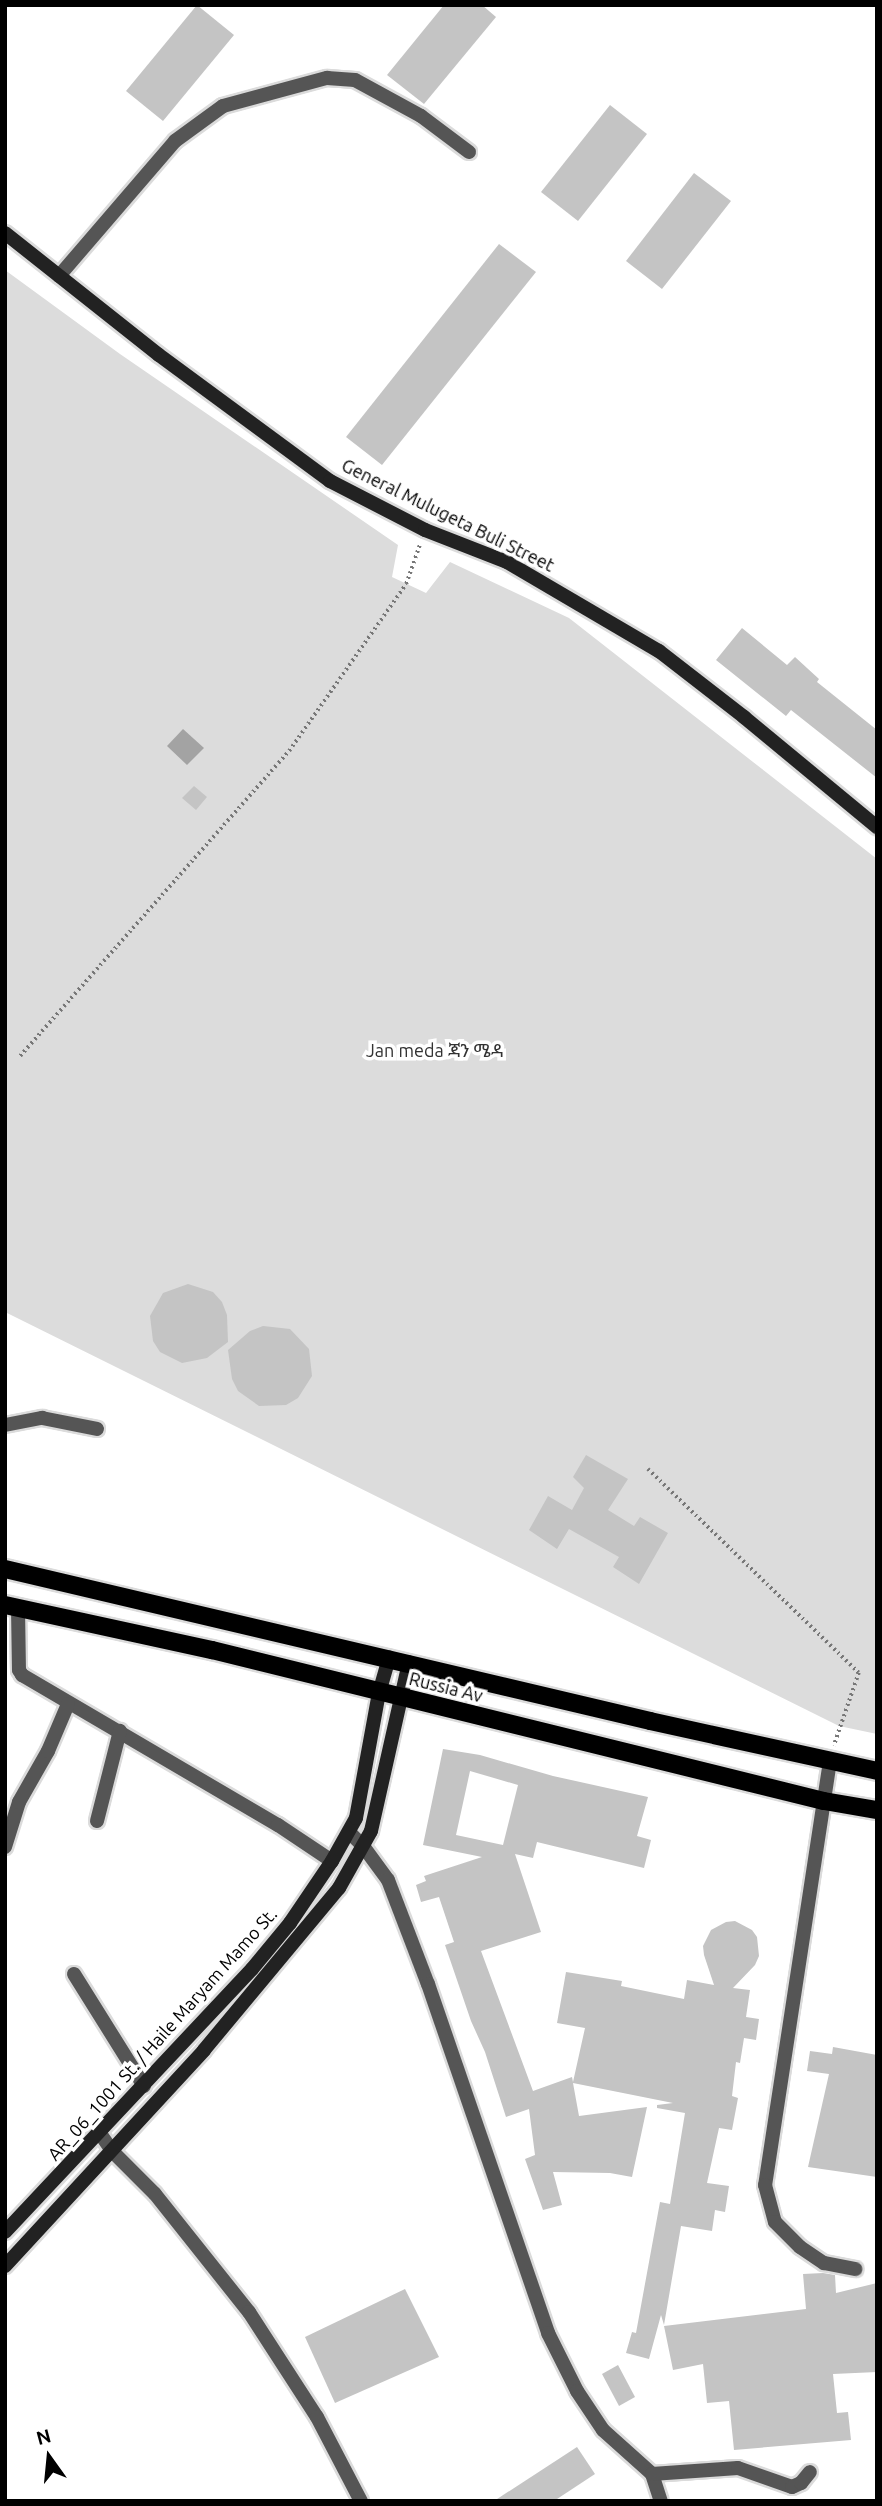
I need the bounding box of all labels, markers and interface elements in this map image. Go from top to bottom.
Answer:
street label: General Mulugeta Buli Street [338,454,558,576]
park label: Jan meda ጃን ሜዳ [366,1039,504,1061]
street label: Russia Av [407,1667,485,1707]
street label: AR_06_1001 St. / Haile Maryam Mamo St. [43,1903,281,2165]
north arrow [14,2422,84,2492]
text: N [34,2424,53,2449]

